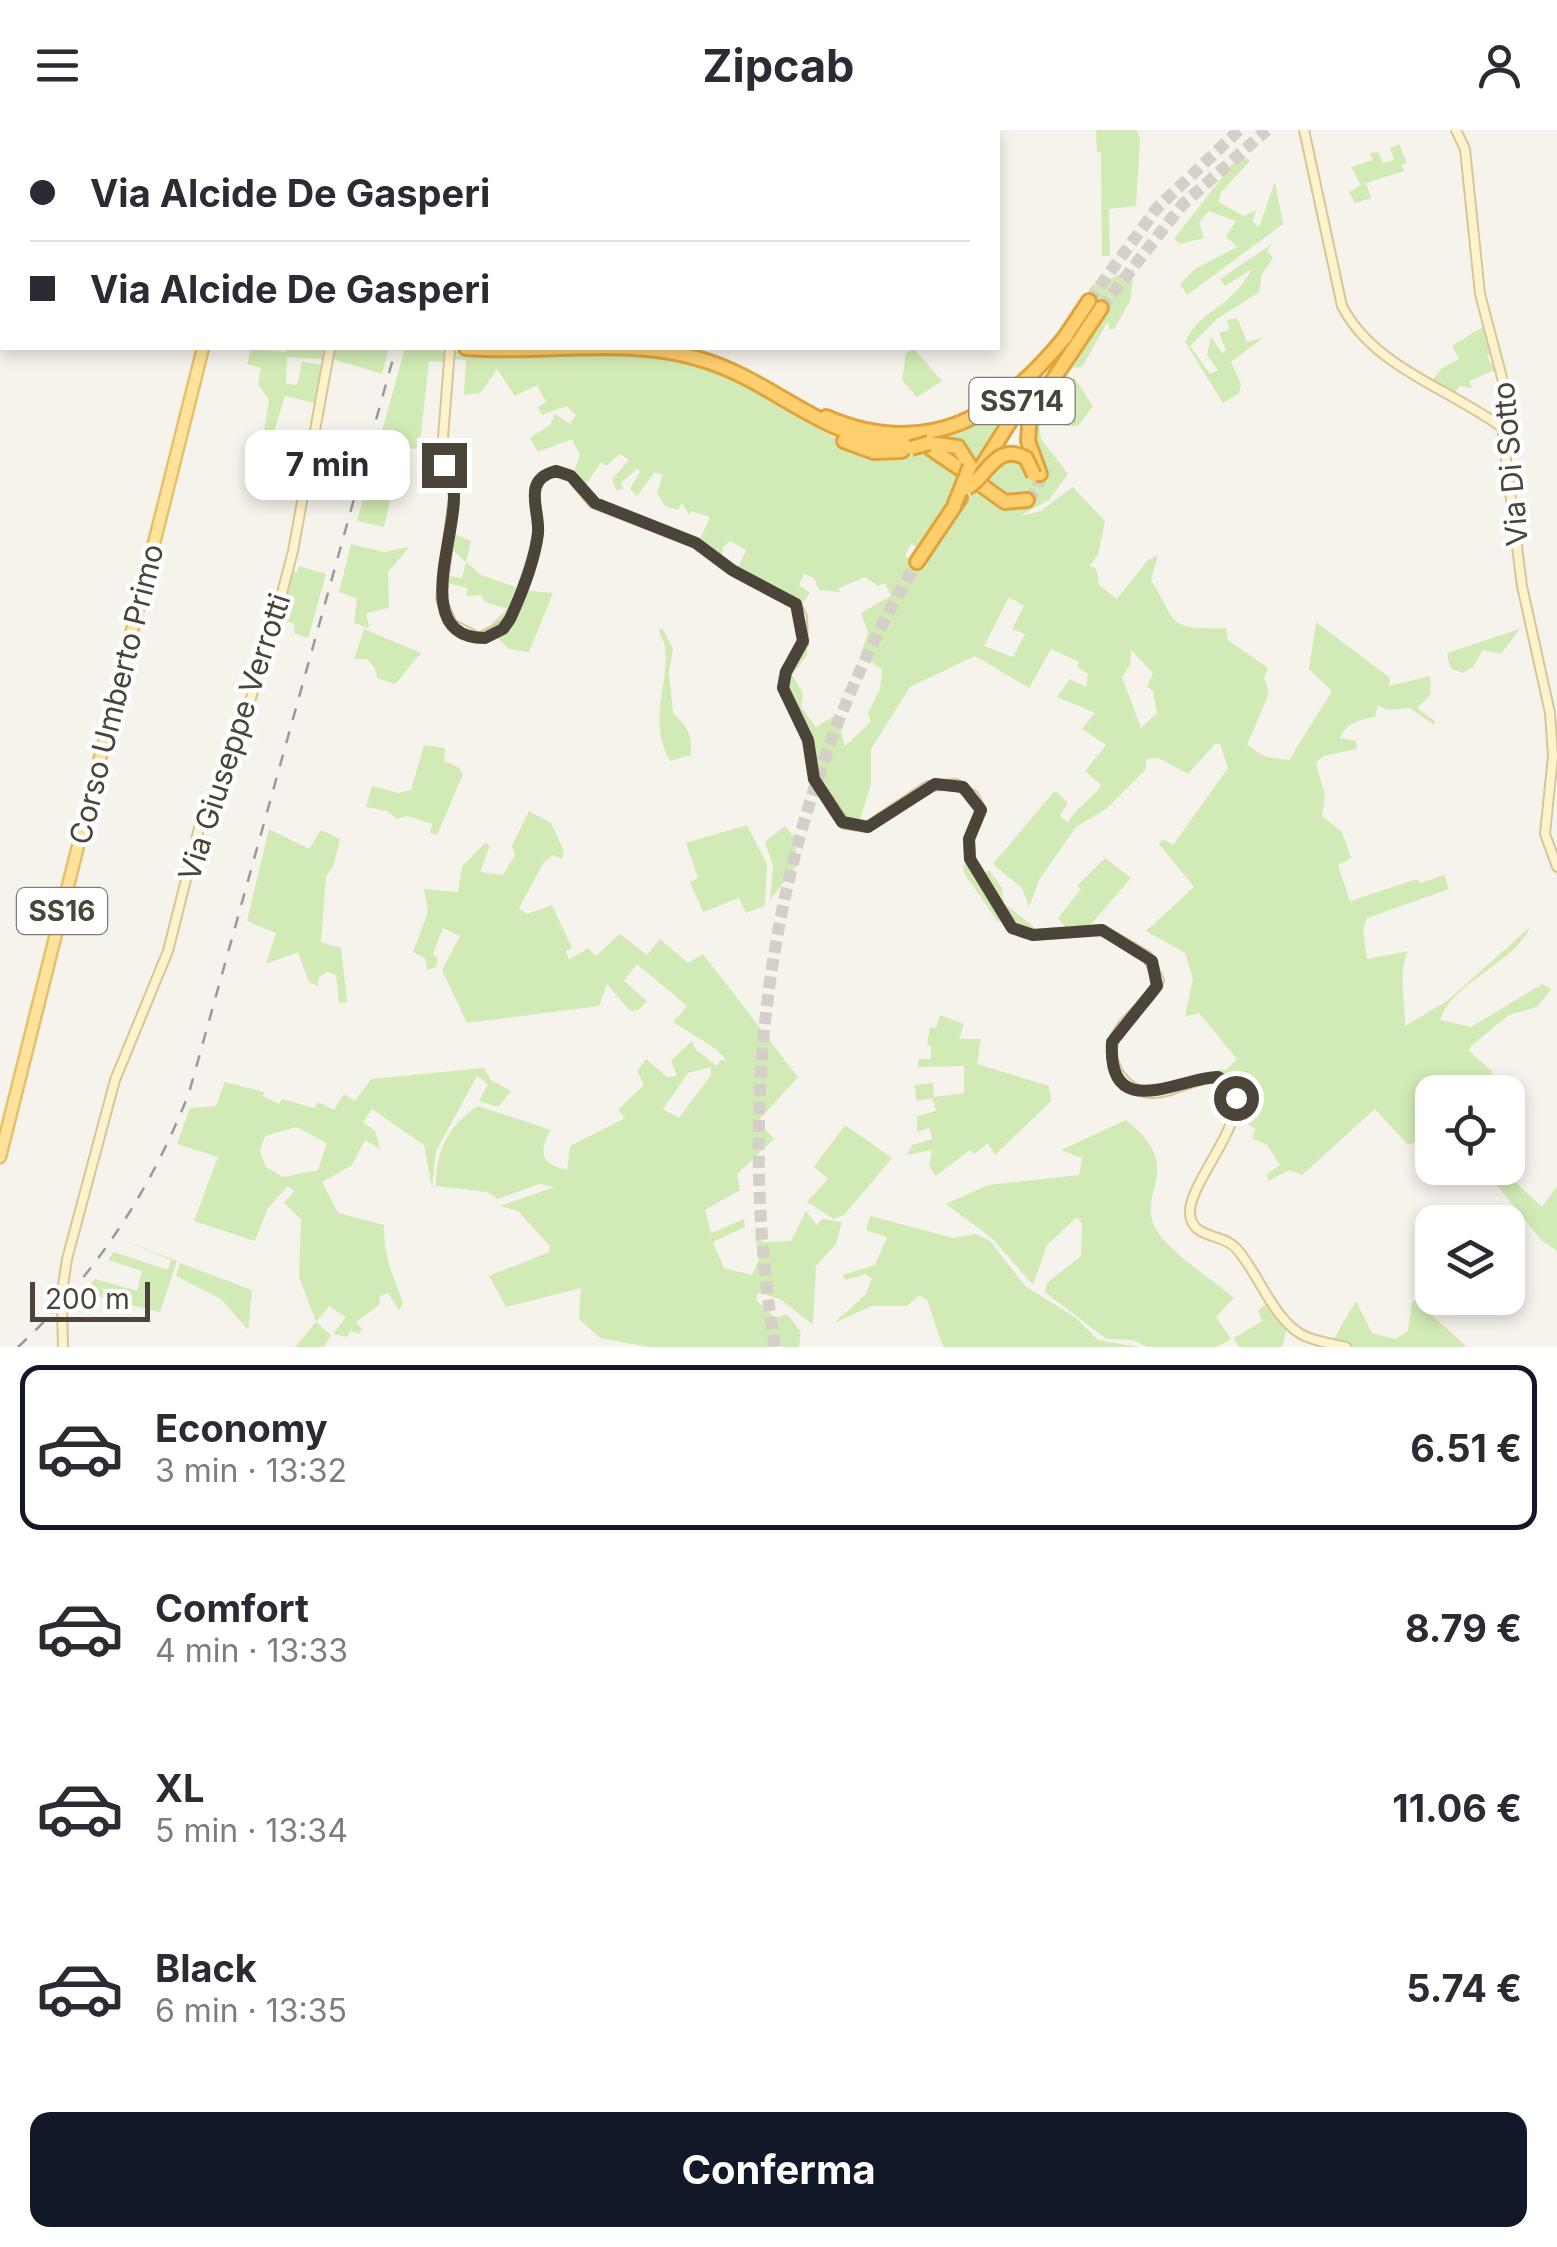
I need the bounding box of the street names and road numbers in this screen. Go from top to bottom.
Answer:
road number: SS714 [970,378,1074,424]
street label: Via Di Sotto [1485,381,1535,547]
street label: Corso Umberto Primo [61,540,171,848]
street label: Via Giuseppe Verrotti [171,589,297,885]
road number: SS16 [17,888,107,934]

